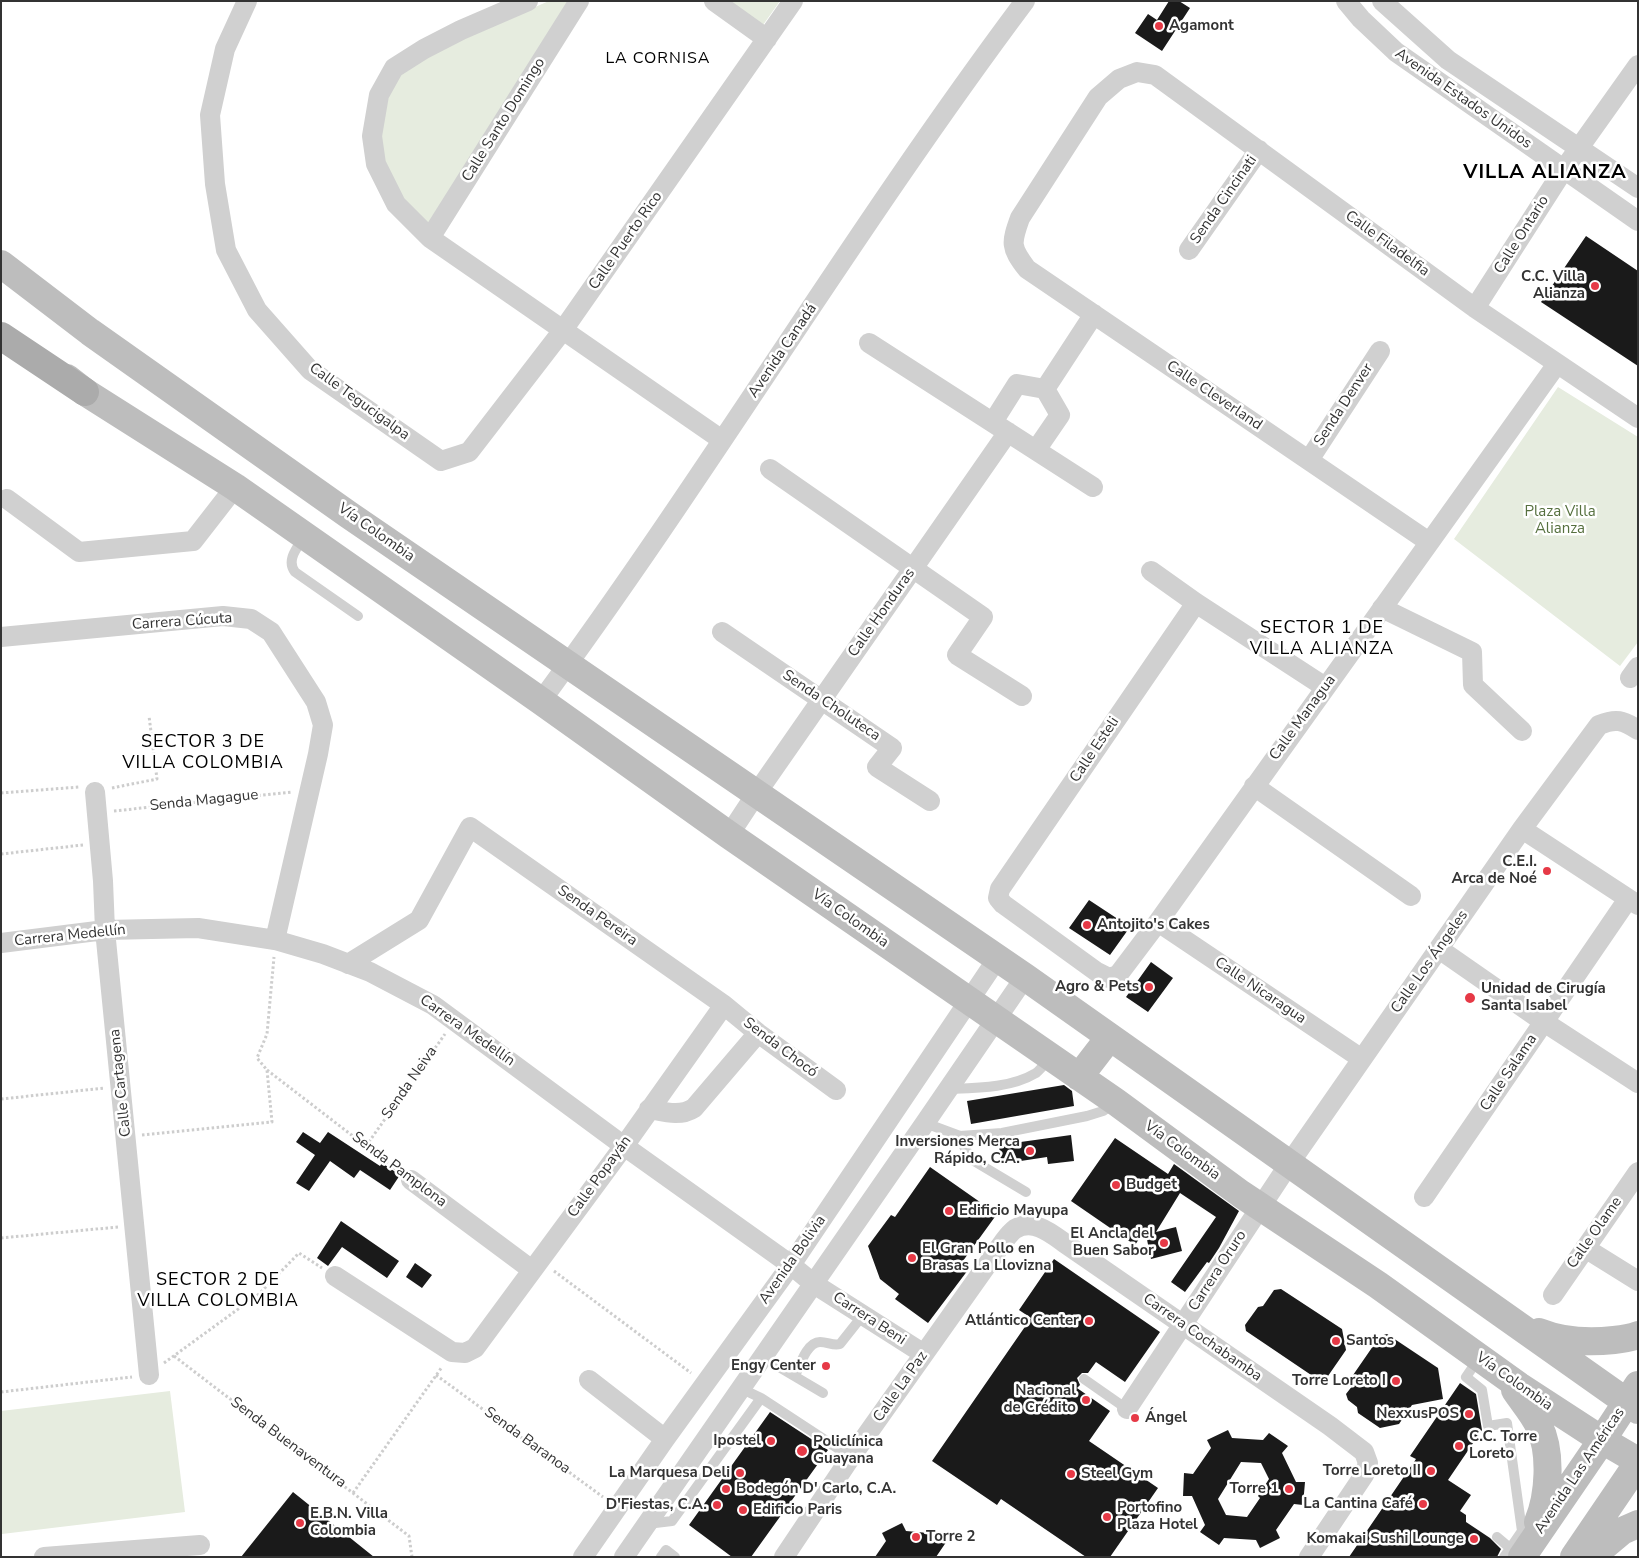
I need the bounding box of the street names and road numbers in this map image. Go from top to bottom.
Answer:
street label: Avenida Estados Unidos [1391,45,1535,153]
street label: Calle Santo Domingo [458,55,550,185]
street label: Senda Cincinati [1187,152,1261,248]
street label: Calle Puerto Rico [585,188,667,294]
street label: Calle Ontario [1491,193,1553,277]
street label: Calle Filadelfia [1341,207,1433,281]
street label: Avenida Canadá [745,301,821,401]
street label: Calle Cleverland [1163,357,1265,435]
street label: Calle Tegucigalpa [305,360,413,444]
street label: Senda Denver [1311,360,1377,450]
street label: Vía Colombia [334,500,418,566]
street label: Calle Honduras [845,565,919,661]
street label: Carrera Cúcuta [131,610,233,634]
street label: Senda Choluteca [779,667,883,745]
street label: Calle Managua [1266,672,1340,764]
street label: Calle Esteli [1066,714,1124,786]
street label: Senda Magague [149,786,259,816]
street label: Senda Pereira [554,882,640,950]
street label: Vía Colombia [808,886,892,952]
street label: Calle Los Ángeles [1388,907,1472,1017]
street label: Carrera Medellín [13,921,127,951]
street label: Calle Nicaragua [1211,954,1309,1028]
street label: Carrera Medellín [416,992,518,1070]
street label: Senda Chocó [739,1014,821,1082]
street label: Calle Cartagena [106,1028,136,1138]
street label: Calle Salama [1477,1031,1541,1115]
street label: Senda Neiva [378,1043,442,1123]
street label: Vía Colombia [1141,1117,1223,1185]
street label: Senda Pamplona [348,1128,450,1212]
street label: Calle Popayán [564,1133,636,1221]
street label: Calle Olame [1564,1194,1626,1272]
street label: Avenida Bolivia [756,1212,830,1308]
street label: Carrera Oruro [1185,1227,1251,1315]
street label: Carrera Beni [829,1289,909,1349]
street label: Carrera Cochabamba [1139,1290,1265,1386]
street label: Calle La Paz [870,1348,932,1426]
street label: Vía Colombia [1472,1349,1556,1415]
street label: Senda Buenaventura [227,1394,349,1492]
street label: Senda Baranoa [480,1404,574,1478]
street label: Avenida Las Américas [1531,1404,1629,1538]

